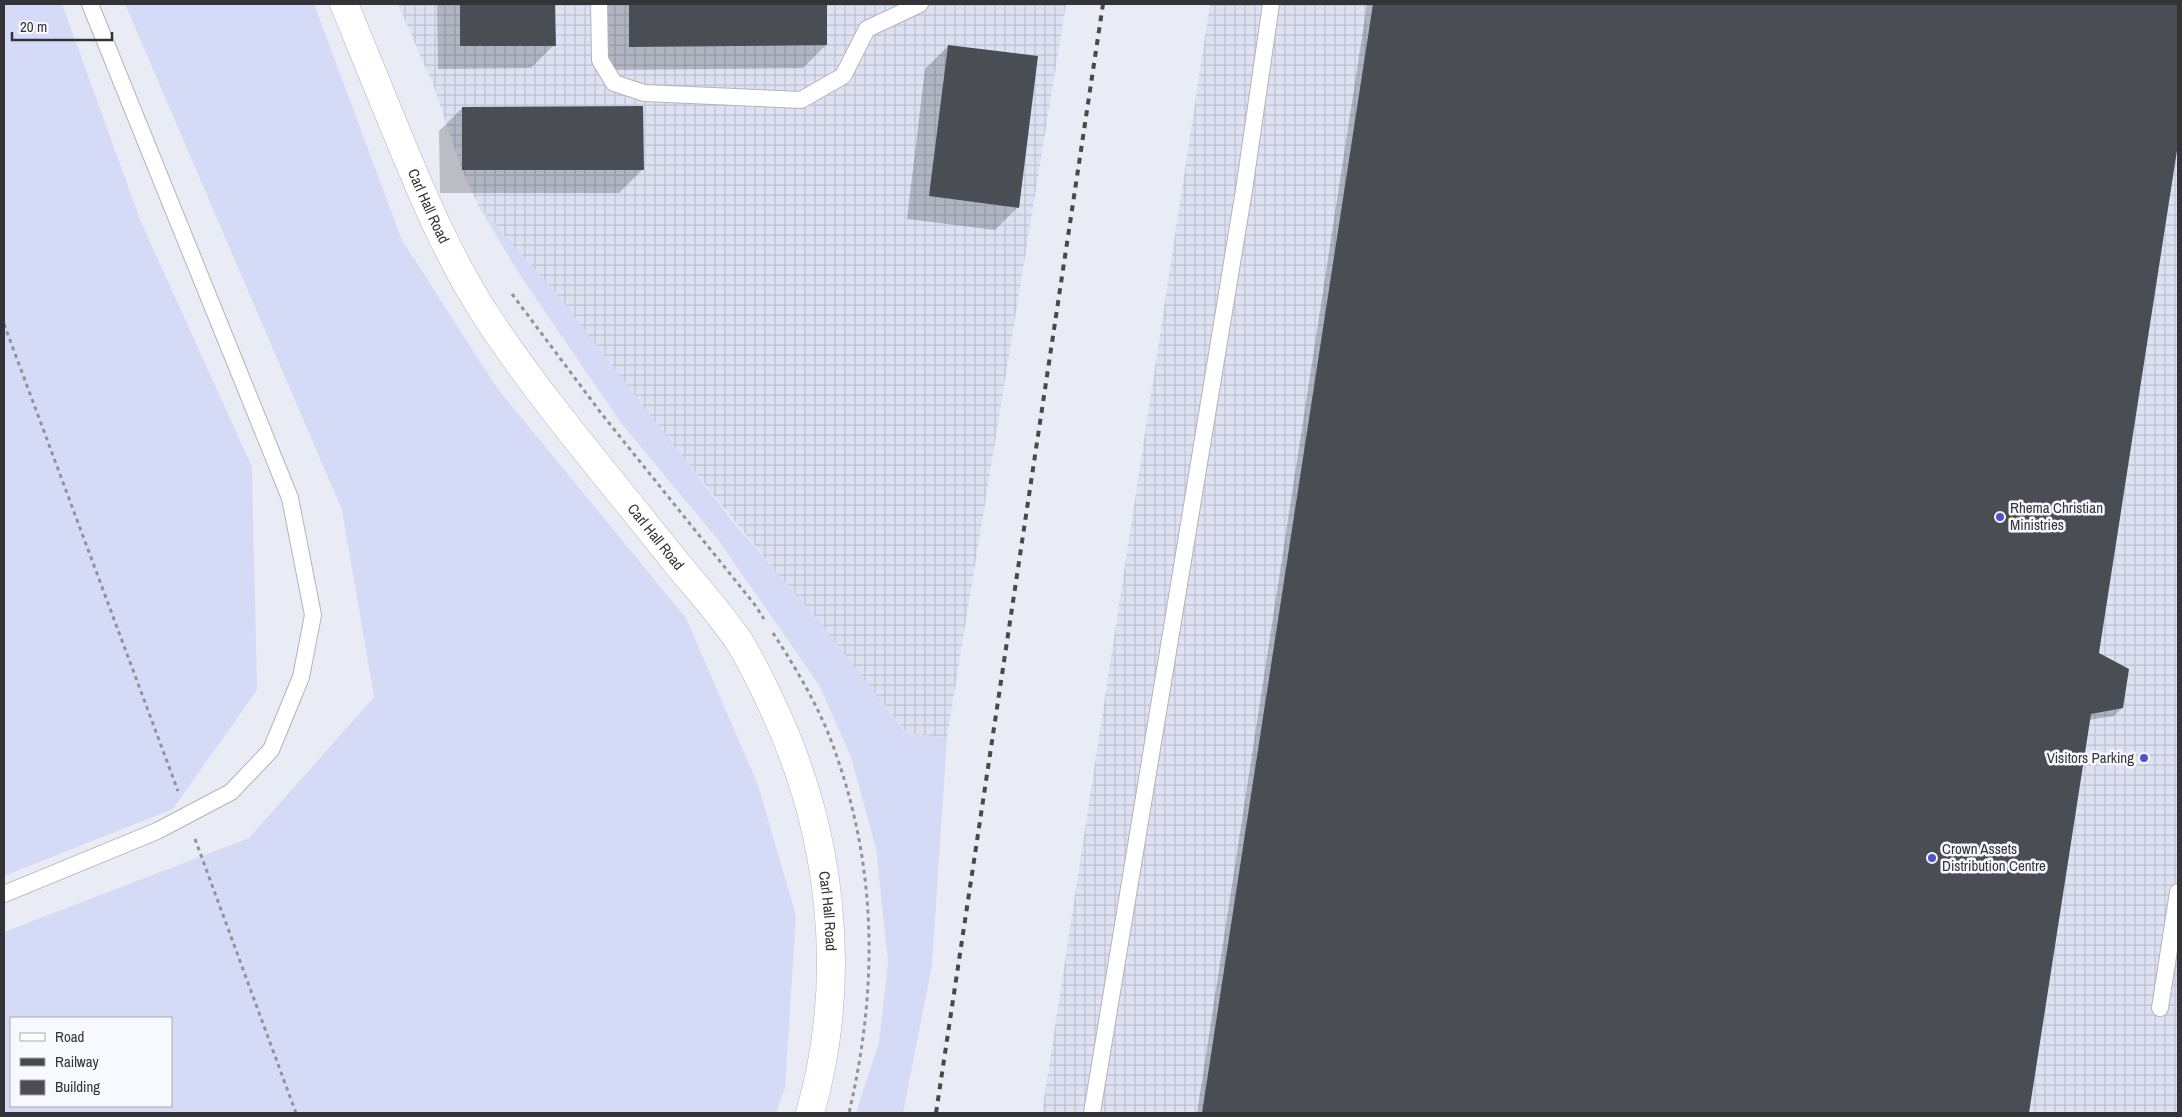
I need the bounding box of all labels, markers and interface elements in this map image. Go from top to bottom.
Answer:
scale bar [12,10,112,42]
text: 20 m [20,16,47,37]
street label: Carl Hall Road [403,165,455,247]
place label: Rhema Christian Ministries [2010,497,2103,535]
street label: Carl Hall Road [623,499,689,575]
marker: Rhema Christian Ministries [1994,511,2006,523]
place label: Visitors Parking [2047,747,2134,768]
marker: Visitors Parking [2138,752,2150,764]
place label: Crown Assets Distribution Centre [1942,838,2046,876]
marker: Crown Assets Distribution Centre [1926,852,1938,864]
street label: Carl Hall Road [814,870,842,951]
legend [10,1017,172,1107]
text: Road [55,1026,84,1047]
text: Railway [55,1051,100,1072]
text: Building [55,1076,100,1097]

